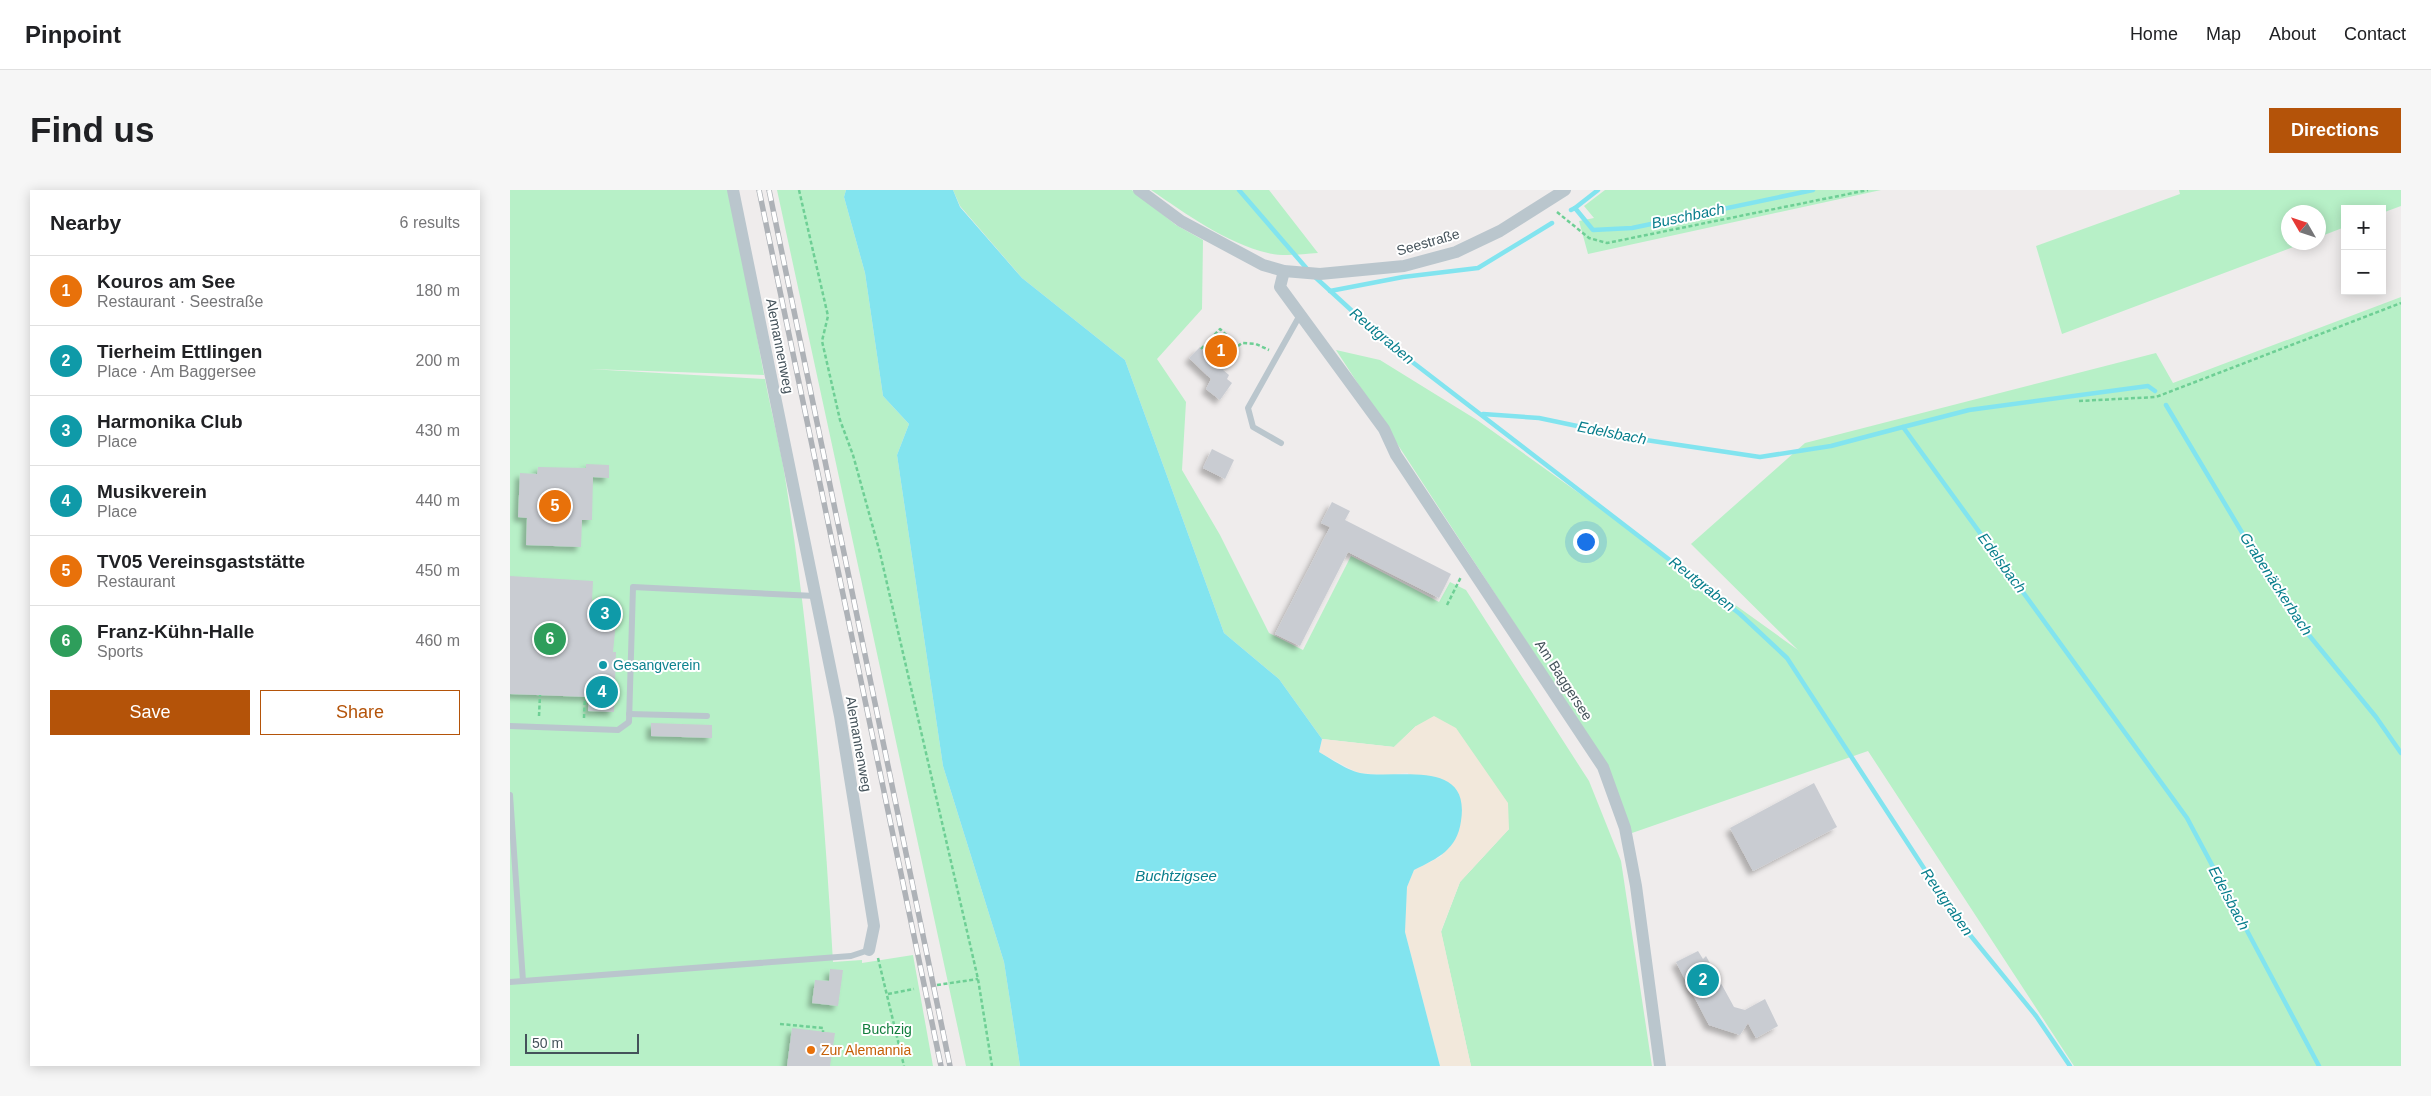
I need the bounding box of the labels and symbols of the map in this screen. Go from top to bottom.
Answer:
water label: Buschbach [1650,199,1726,232]
north arrow [2281,205,2326,250]
street label: Seestraße [1395,225,1461,259]
street label: Alemannenweg [763,297,797,395]
water label: Reutgraben [1347,304,1418,367]
pin: 1 [1205,332,1237,370]
water label: Edelsbach [1576,417,1648,448]
pin: 5 [539,487,571,525]
your location [1573,529,1599,555]
water label: Edelsbach [1975,529,2030,596]
water label: Grabenäckerbach [2237,529,2316,638]
water label: Reutgraben [1666,553,1738,614]
pin: 3 [589,595,621,633]
pin: 6 [534,620,566,658]
street label: Am Baggersee [1532,637,1596,723]
place label: Gesangverein [613,657,700,673]
marker: Gesangverein [597,659,609,671]
pin: 4 [586,673,618,711]
street label: Alemannenweg [843,695,875,793]
water label: Edelsbach [2205,863,2253,933]
water label: Reutgraben [1918,865,1977,939]
water label: Buchtzigsee [1135,867,1217,884]
pin: 2 [1687,961,1719,999]
park label: Buchzig [862,1021,912,1037]
scale bar [525,1031,639,1054]
place label: Zur Alemannia [821,1042,911,1058]
marker: Zur Alemannia [805,1044,817,1056]

